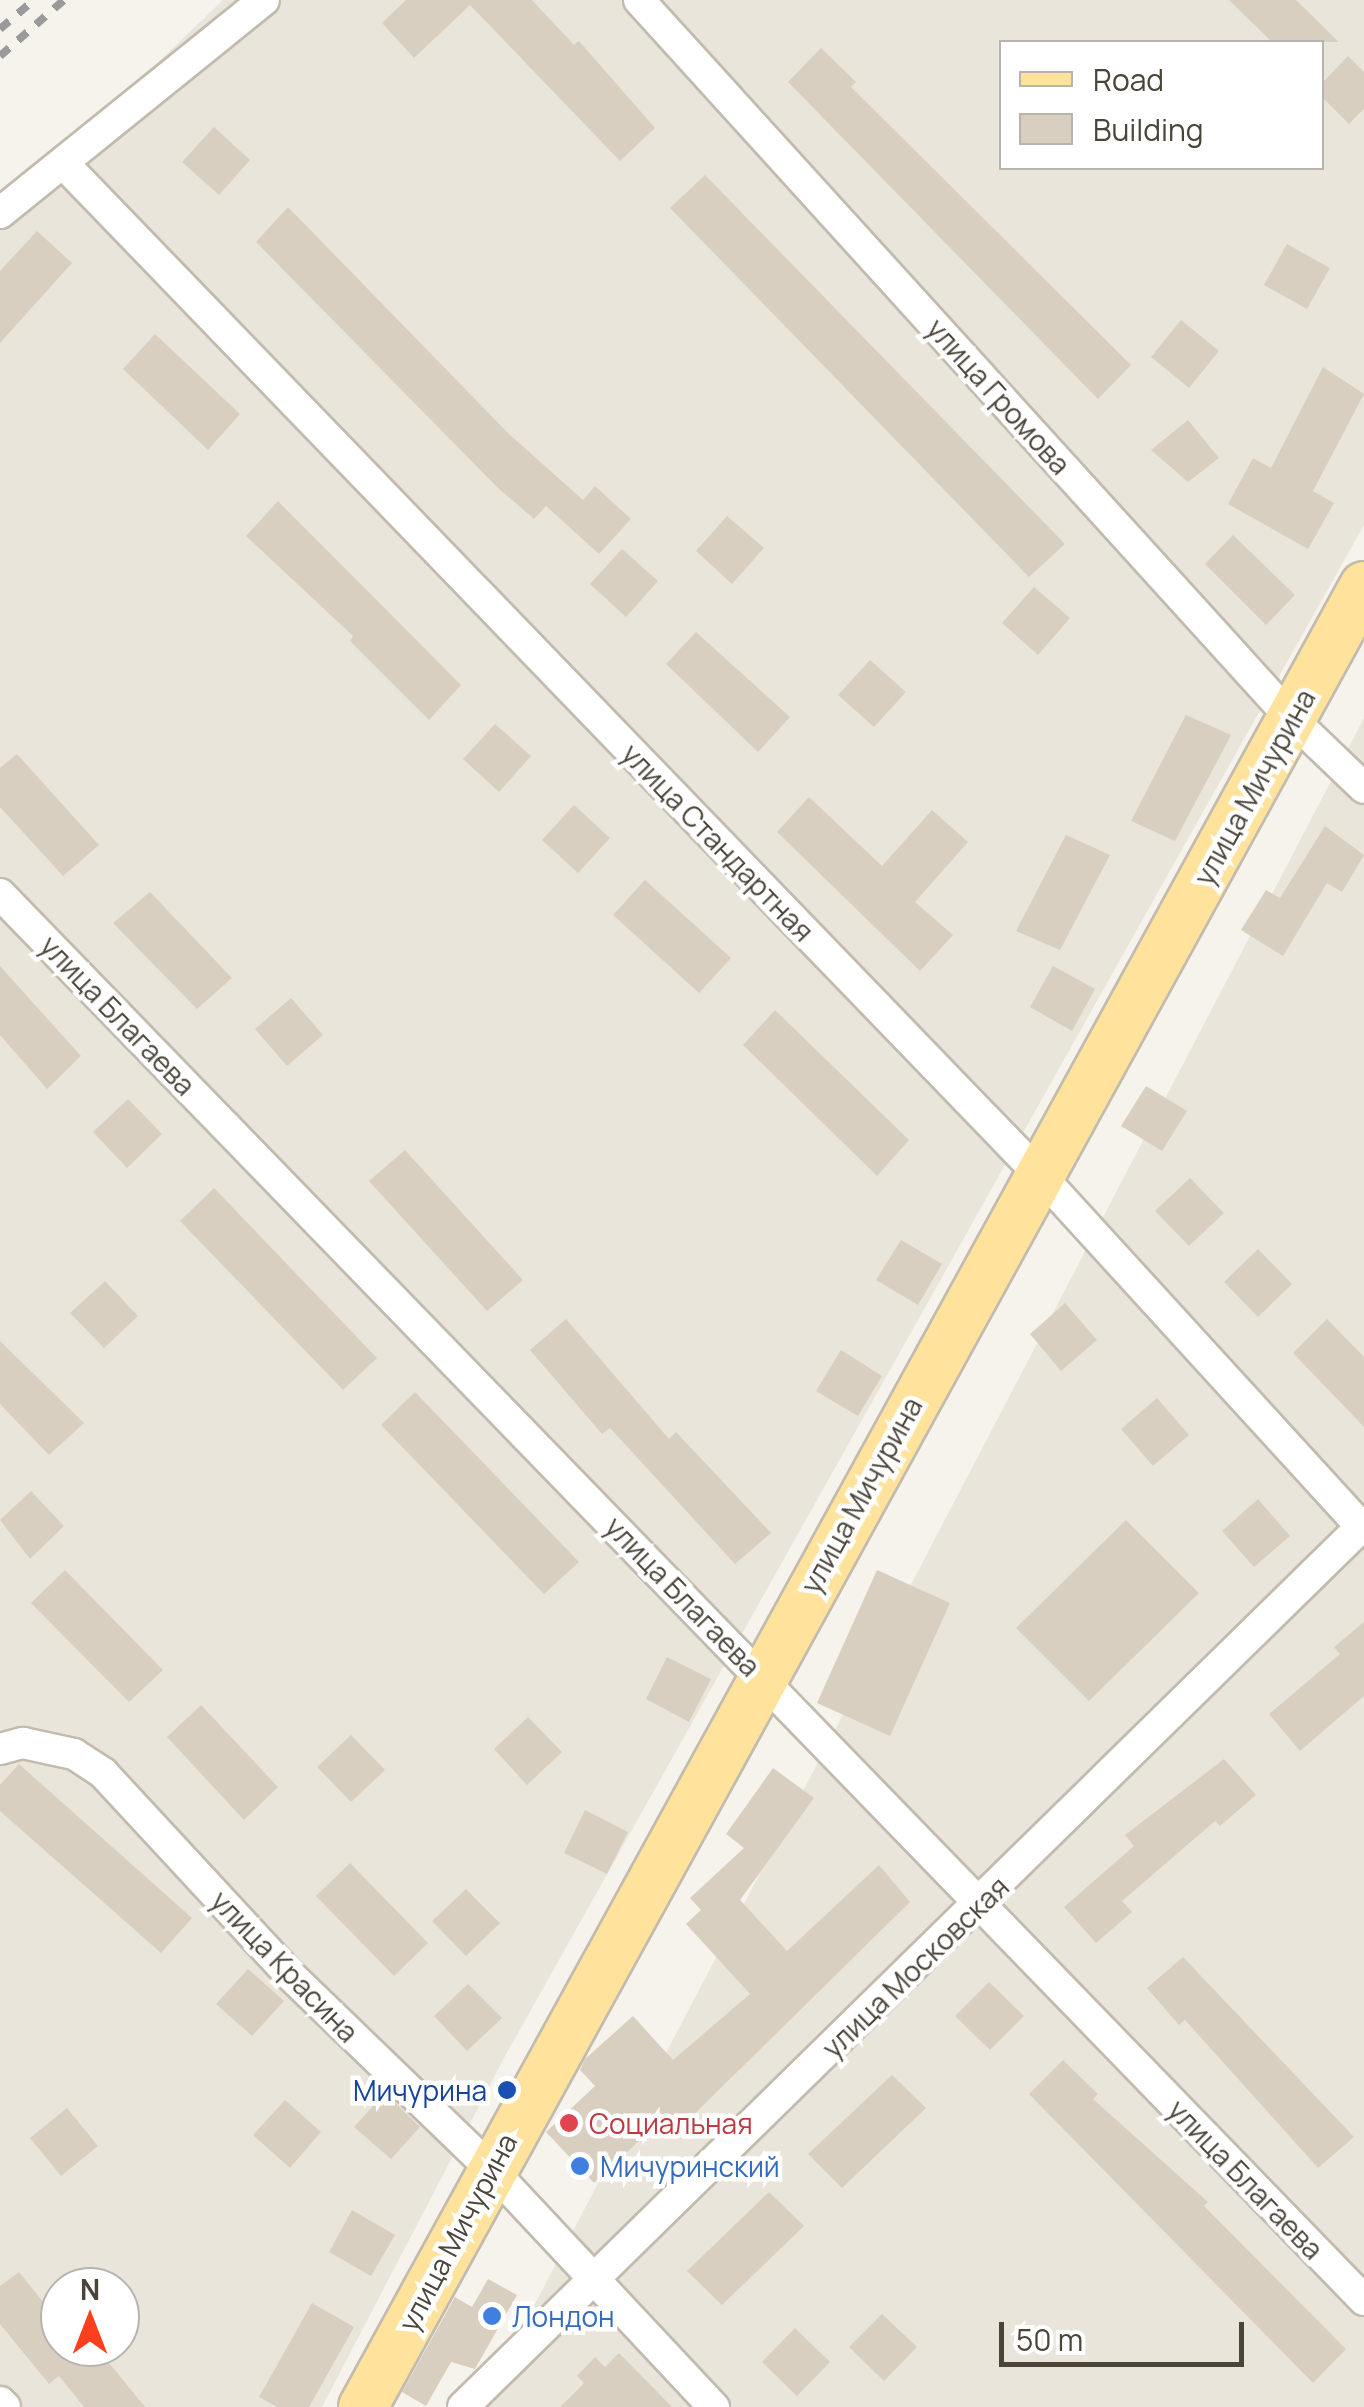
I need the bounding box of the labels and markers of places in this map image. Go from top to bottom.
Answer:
place label: Мичурина [353,2073,487,2107]
marker: Мичурина [496,2079,518,2101]
place label: Социальная [589,2106,753,2140]
marker: Социальная [558,2112,580,2134]
place label: Мичуринский [600,2149,780,2183]
marker: Мичуринский [569,2155,591,2177]
place label: Лондон [512,2299,615,2333]
marker: Лондон [481,2305,503,2327]

